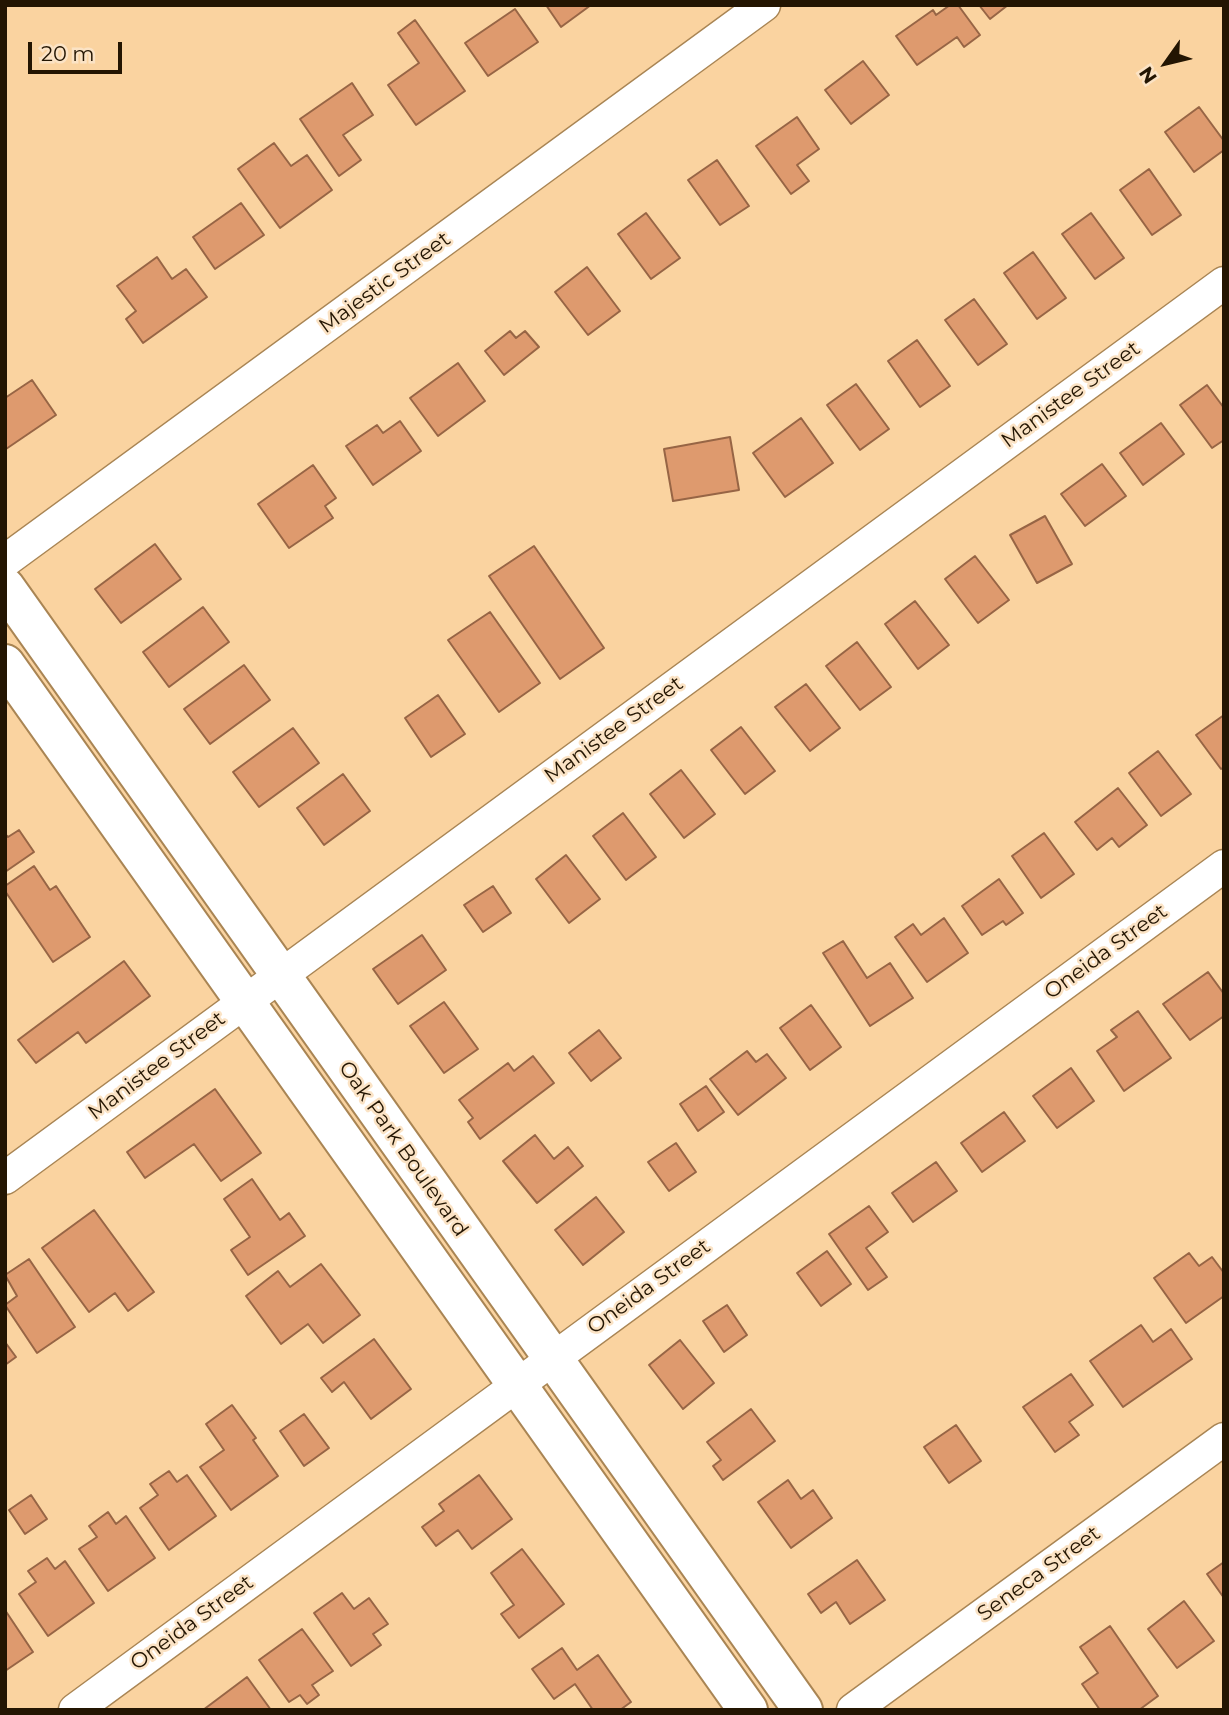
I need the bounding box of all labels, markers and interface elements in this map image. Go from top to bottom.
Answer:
scale bar [32,28,126,72]
north arrow [1131,28,1201,98]
text: 20 m [41,41,95,66]
text: N [1134,62,1162,88]
street label: Majestic Street [314,227,456,339]
street label: Manistee Street [997,336,1145,454]
street label: Manistee Street [540,671,688,789]
street label: Oneida Street [1040,899,1172,1005]
street label: Manistee Street [84,1006,230,1126]
street label: Oak Park Boulevard [333,1056,473,1242]
street label: Oneida Street [583,1234,715,1340]
street label: Seneca Street [973,1521,1105,1627]
street label: Oneida Street [126,1570,258,1676]

